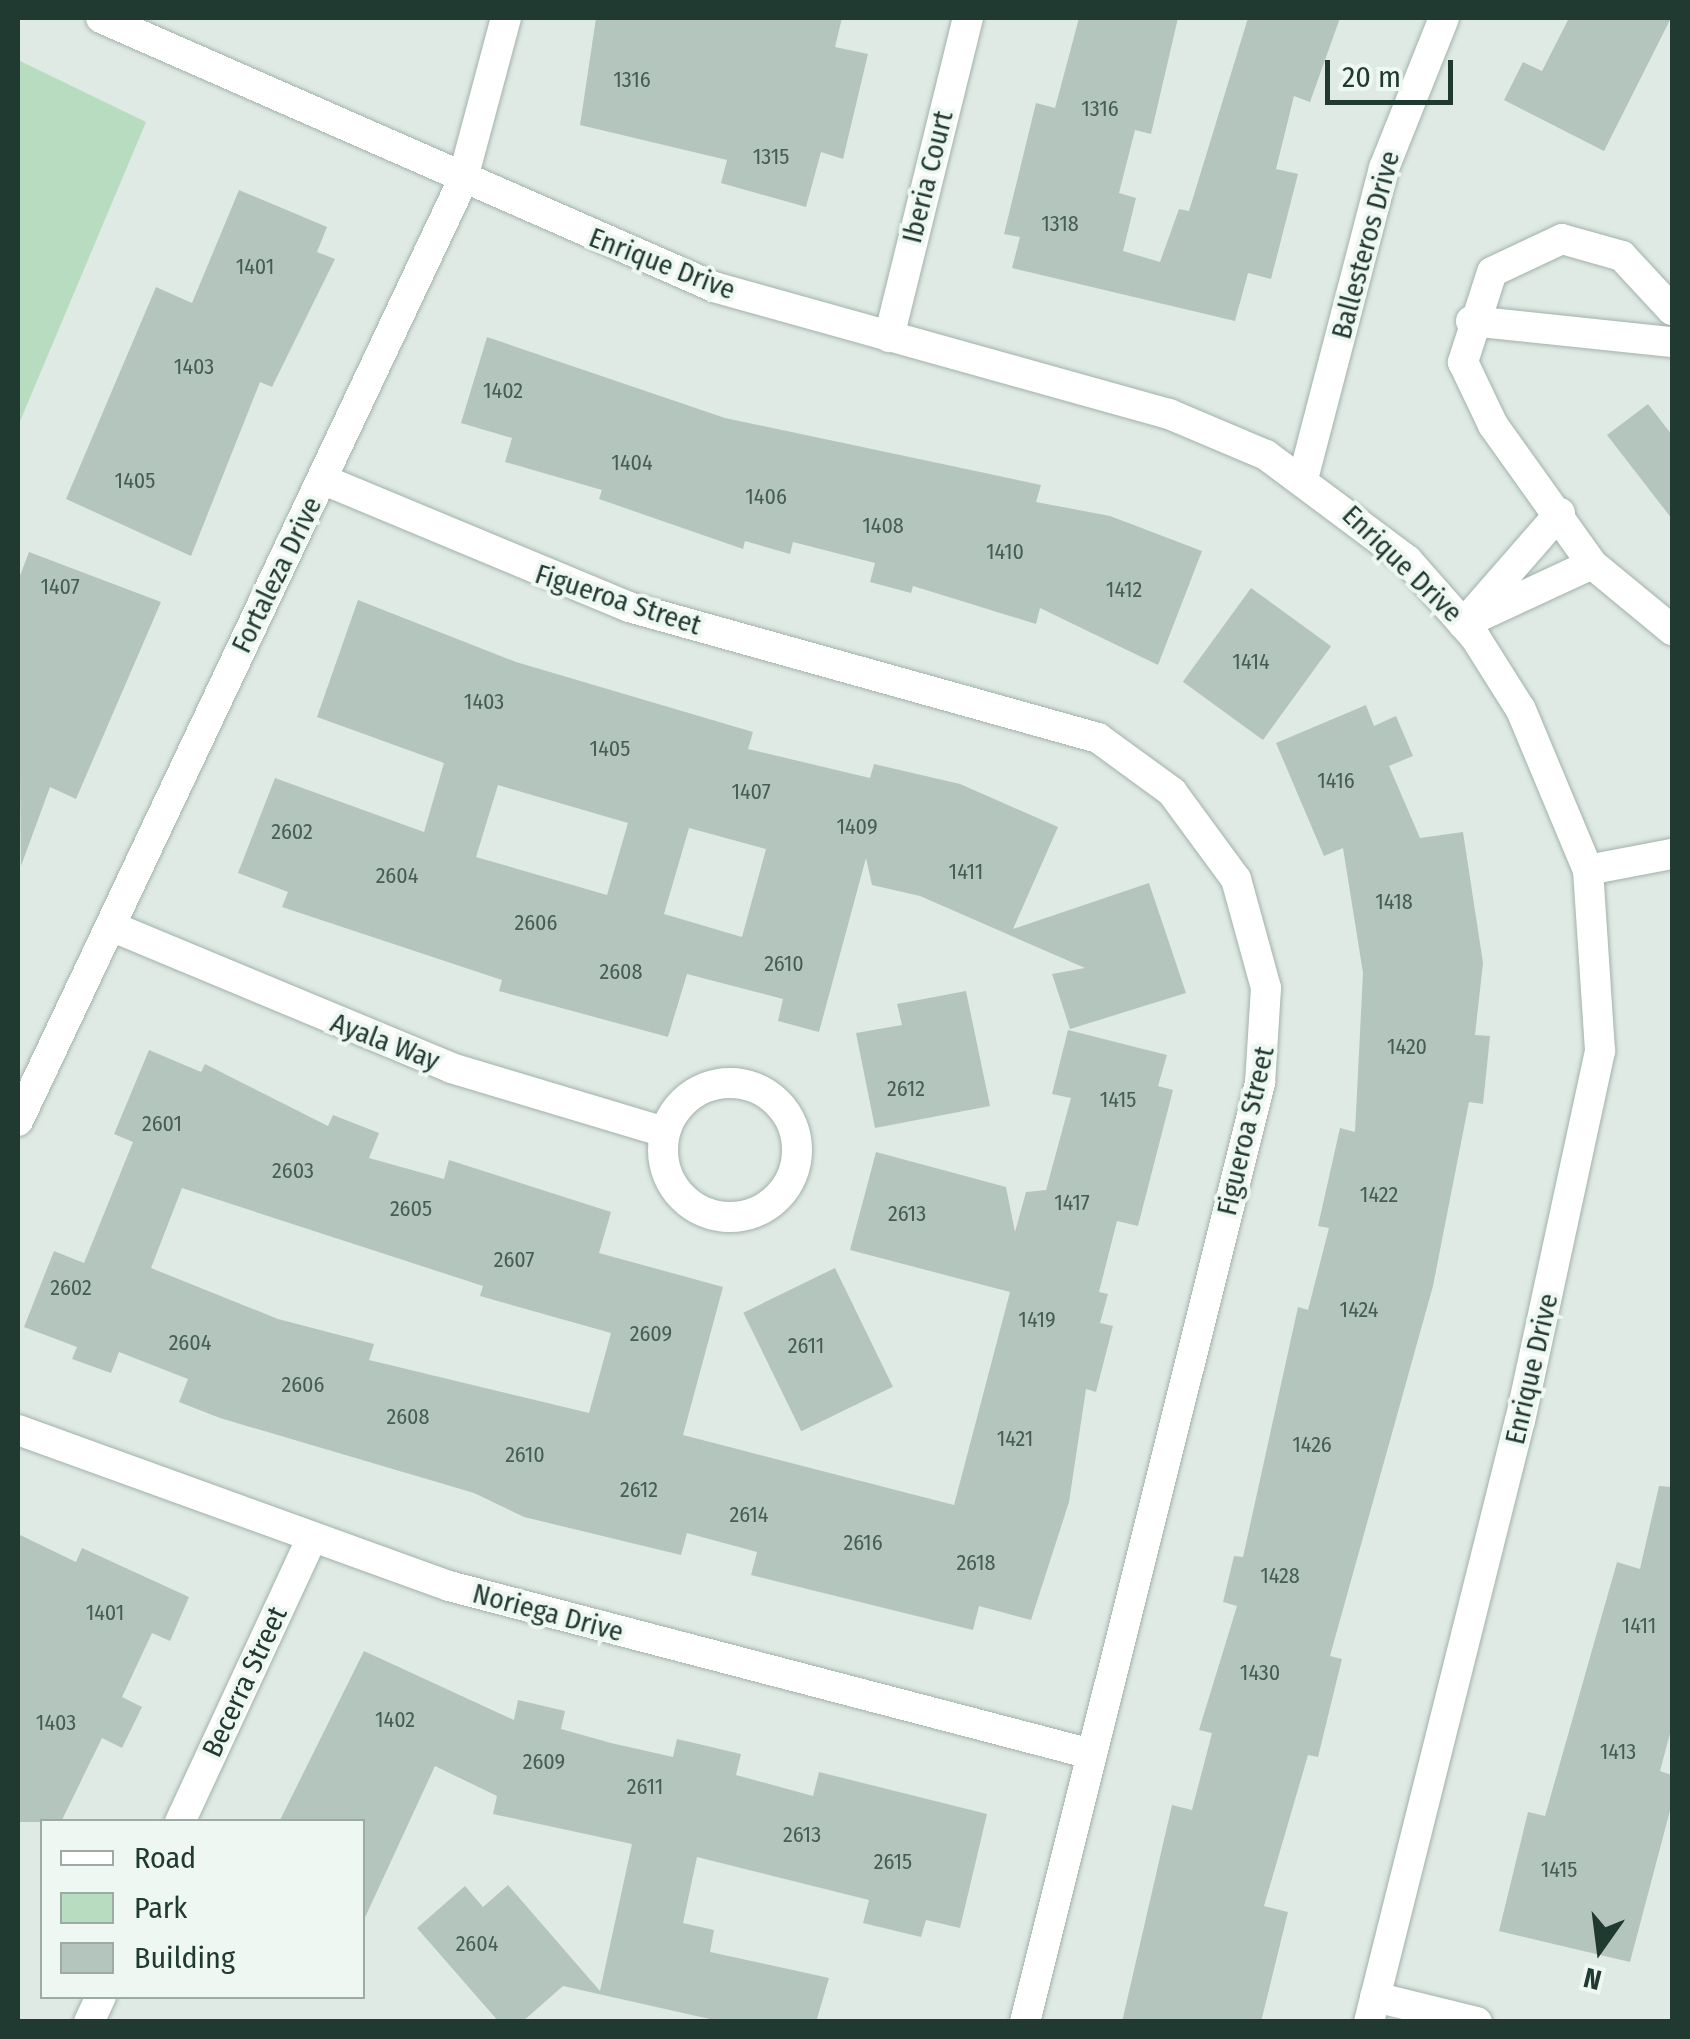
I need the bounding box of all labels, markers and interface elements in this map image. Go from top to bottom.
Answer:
scale bar [1330,40,1458,102]
text: 20 m [1342,59,1401,95]
house number: 1316 [613,67,651,93]
house number: 1316 [1081,96,1119,122]
street label: Iberia Court [895,107,961,247]
house number: 1315 [753,144,789,170]
street label: Ballesteros Drive [1325,147,1407,343]
house number: 1318 [1041,211,1079,237]
street label: Enrique Drive [584,221,740,307]
house number: 1401 [236,254,274,280]
house number: 1403 [174,354,214,380]
house number: 1402 [483,378,523,404]
house number: 1404 [611,450,653,476]
house number: 1405 [115,468,155,494]
house number: 1406 [745,484,787,510]
street label: Fortaleza Drive [225,492,329,658]
street label: Enrique Drive [1335,499,1469,629]
house number: 1408 [862,513,904,539]
house number: 1410 [986,539,1024,565]
street label: Figueroa Street [531,557,705,643]
house number: 1407 [40,574,80,600]
house number: 1412 [1106,577,1142,603]
house number: 1414 [1232,649,1270,675]
house number: 1403 [464,689,504,715]
house number: 1405 [590,736,630,762]
house number: 1416 [1317,768,1355,794]
house number: 1407 [731,779,771,805]
house number: 1409 [836,814,878,840]
house number: 2602 [271,819,313,845]
house number: 1411 [949,859,983,885]
house number: 2604 [376,863,418,889]
house number: 1418 [1375,889,1413,915]
house number: 2606 [515,910,557,936]
house number: 2610 [764,951,804,977]
house number: 2608 [599,959,643,985]
street label: Ayala Way [326,1006,444,1078]
house number: 1420 [1387,1034,1427,1060]
street label: Figueroa Street [1210,1043,1282,1219]
house number: 2612 [887,1076,925,1102]
house number: 1415 [1100,1087,1136,1113]
house number: 2601 [142,1111,182,1137]
house number: 2603 [272,1158,314,1184]
house number: 1422 [1360,1182,1398,1208]
house number: 1417 [1054,1190,1090,1216]
house number: 2605 [390,1196,432,1222]
house number: 2613 [888,1201,926,1227]
house number: 2607 [494,1247,534,1273]
house number: 2602 [50,1275,92,1301]
street label: Enrique Drive [1498,1290,1566,1448]
house number: 1424 [1340,1297,1378,1323]
house number: 1419 [1018,1307,1056,1333]
house number: 2609 [630,1321,672,1347]
house number: 2604 [169,1330,211,1356]
house number: 2611 [788,1333,824,1359]
house number: 2606 [282,1372,324,1398]
house number: 2608 [386,1404,430,1430]
house number: 1421 [997,1426,1033,1452]
house number: 1426 [1292,1432,1332,1458]
house number: 2610 [505,1442,545,1468]
house number: 2612 [620,1477,658,1503]
house number: 2614 [730,1502,768,1528]
house number: 2616 [843,1530,883,1556]
house number: 2618 [956,1550,996,1576]
house number: 1428 [1260,1563,1300,1589]
street label: Noriega Drive [469,1577,627,1649]
house number: 1401 [86,1600,124,1626]
street label: Becerra Street [195,1601,295,1763]
house number: 1411 [1622,1613,1656,1639]
house number: 1430 [1240,1660,1280,1686]
house number: 1402 [375,1707,415,1733]
house number: 1403 [36,1710,76,1736]
house number: 1413 [1600,1739,1636,1765]
house number: 2609 [523,1749,565,1775]
house number: 2611 [627,1774,663,1800]
legend [40,1819,365,1999]
house number: 2613 [783,1822,821,1848]
text: Road [134,1840,196,1876]
house number: 2615 [874,1849,912,1875]
house number: 1415 [1541,1857,1577,1883]
text: Park [134,1890,187,1926]
north arrow [1550,1899,1650,1999]
house number: 2604 [456,1931,498,1957]
text: Building [134,1940,235,1976]
text: N [1580,1961,1605,1997]

